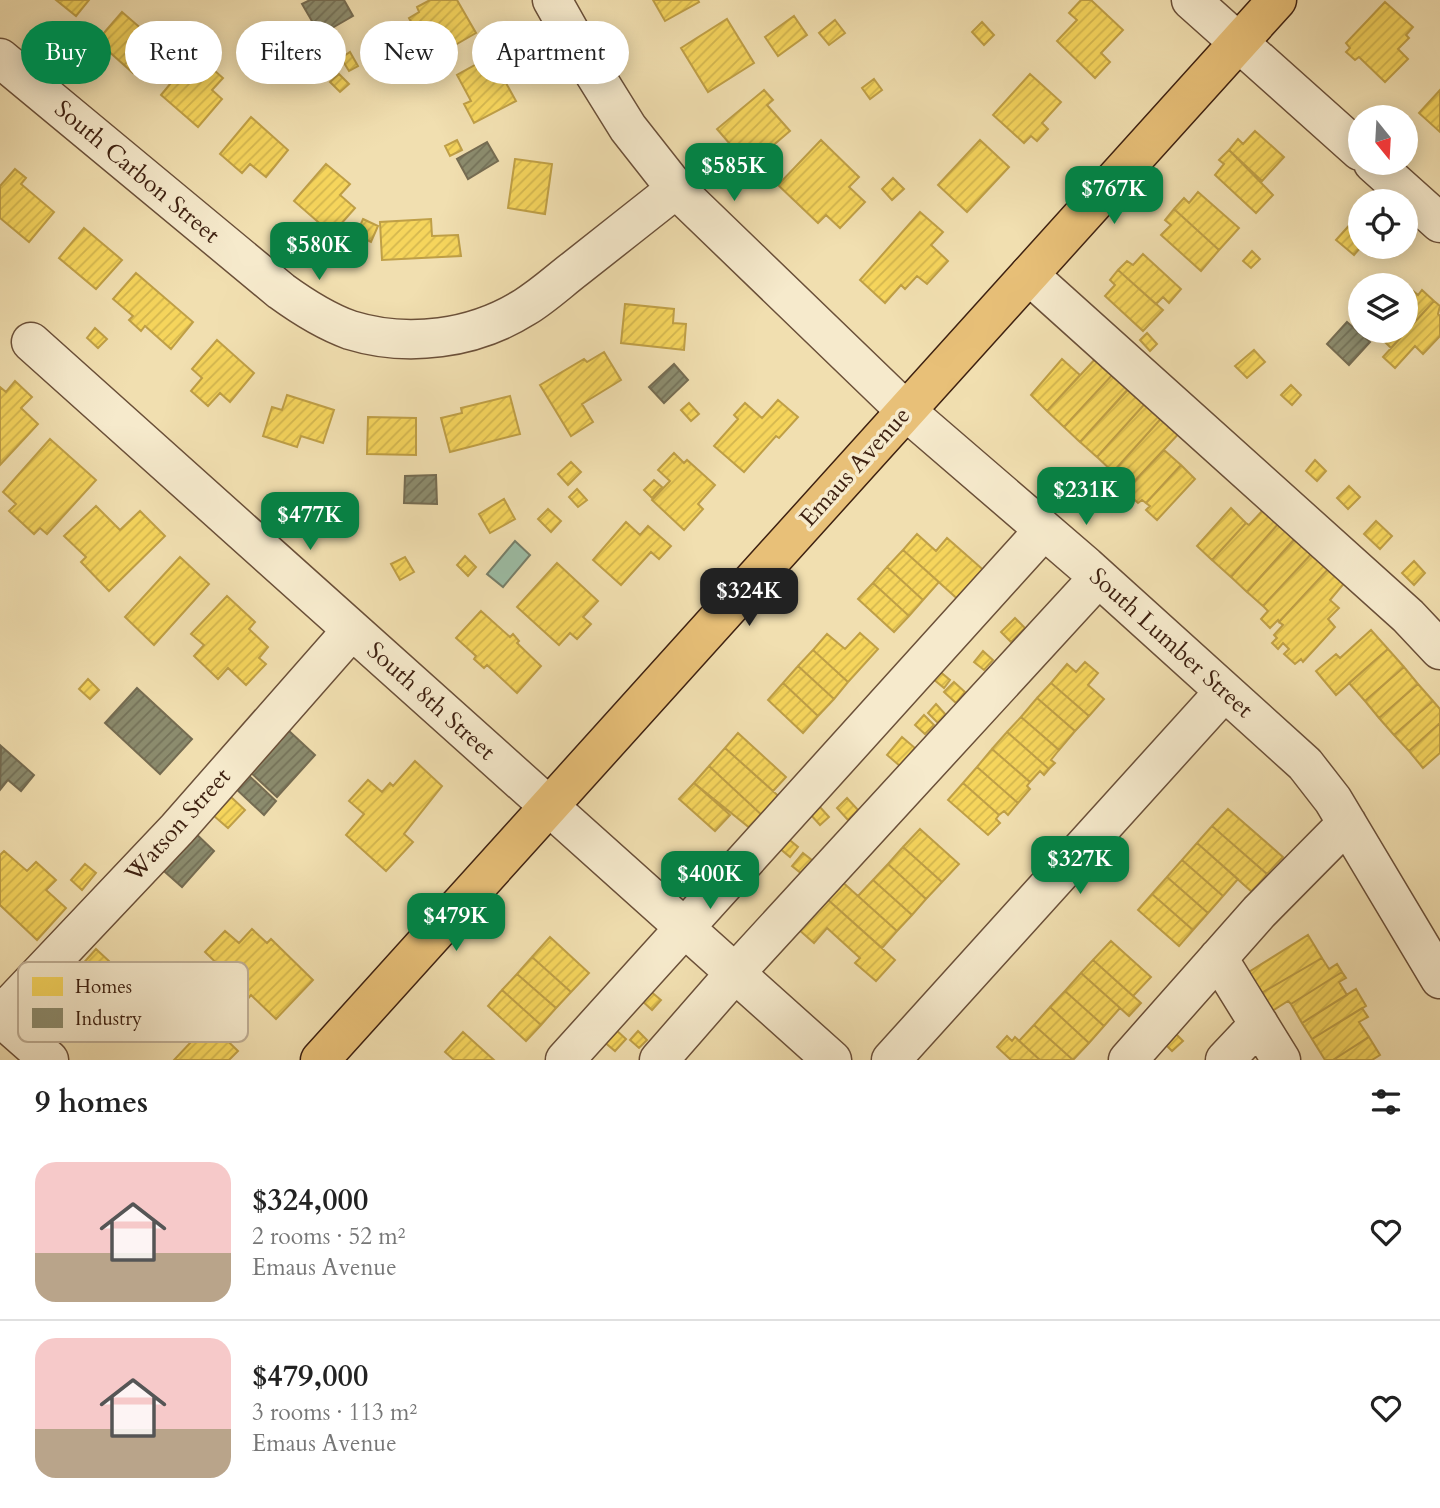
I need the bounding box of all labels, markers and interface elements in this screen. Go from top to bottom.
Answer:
chip: Buy [21,21,111,84]
chip: Rent [125,21,222,84]
chip: Filters [236,21,346,84]
chip: New [360,21,458,84]
chip: Apartment [472,21,629,84]
street label: South Carbon Street [47,93,227,251]
north arrow [1348,105,1418,175]
map controls [1348,105,1418,343]
pin: $585K [685,144,783,203]
text: $585K [701,150,767,181]
pin: $767K [1065,166,1163,226]
text: $767K [1081,173,1147,204]
button: locate [1348,189,1418,259]
pin: $580K [270,222,368,282]
text: $580K [286,229,352,260]
button: layers [1348,273,1418,343]
street label: Emaus Avenue [792,400,918,534]
pin: $231K [1037,468,1135,527]
text: $231K [1053,474,1119,505]
pin: $477K [261,492,359,552]
text: $477K [277,499,343,530]
street label: South Lumber Street [1082,560,1260,726]
pin: $324K [700,568,798,628]
text: $324K [716,575,782,606]
street label: South 8th Street [360,634,503,768]
street label: Watson Street [117,760,238,890]
pin: $327K [1031,836,1129,896]
text: $327K [1047,843,1113,874]
pin: $400K [661,852,759,911]
text: $400K [677,858,743,889]
pin: $479K [407,894,505,953]
text: $479K [423,900,489,931]
legend [18,962,248,1042]
text: Homes [75,974,132,1000]
text: Industry [75,1006,142,1032]
text: 9 homes [35,1082,148,1123]
icon: filters [1367,1083,1405,1121]
text: $324,000 [252,1180,368,1221]
icon: home [91,1190,175,1274]
icon: heart [1367,1213,1405,1251]
text: 2 rooms · 52 m² [252,1221,405,1252]
text: Emaus Avenue [252,1252,397,1283]
text: $479,000 [252,1356,368,1397]
icon: home [91,1366,175,1450]
icon: heart [1367,1389,1405,1427]
text: 3 rooms · 113 m² [252,1397,417,1428]
text: Emaus Avenue [252,1428,397,1459]

